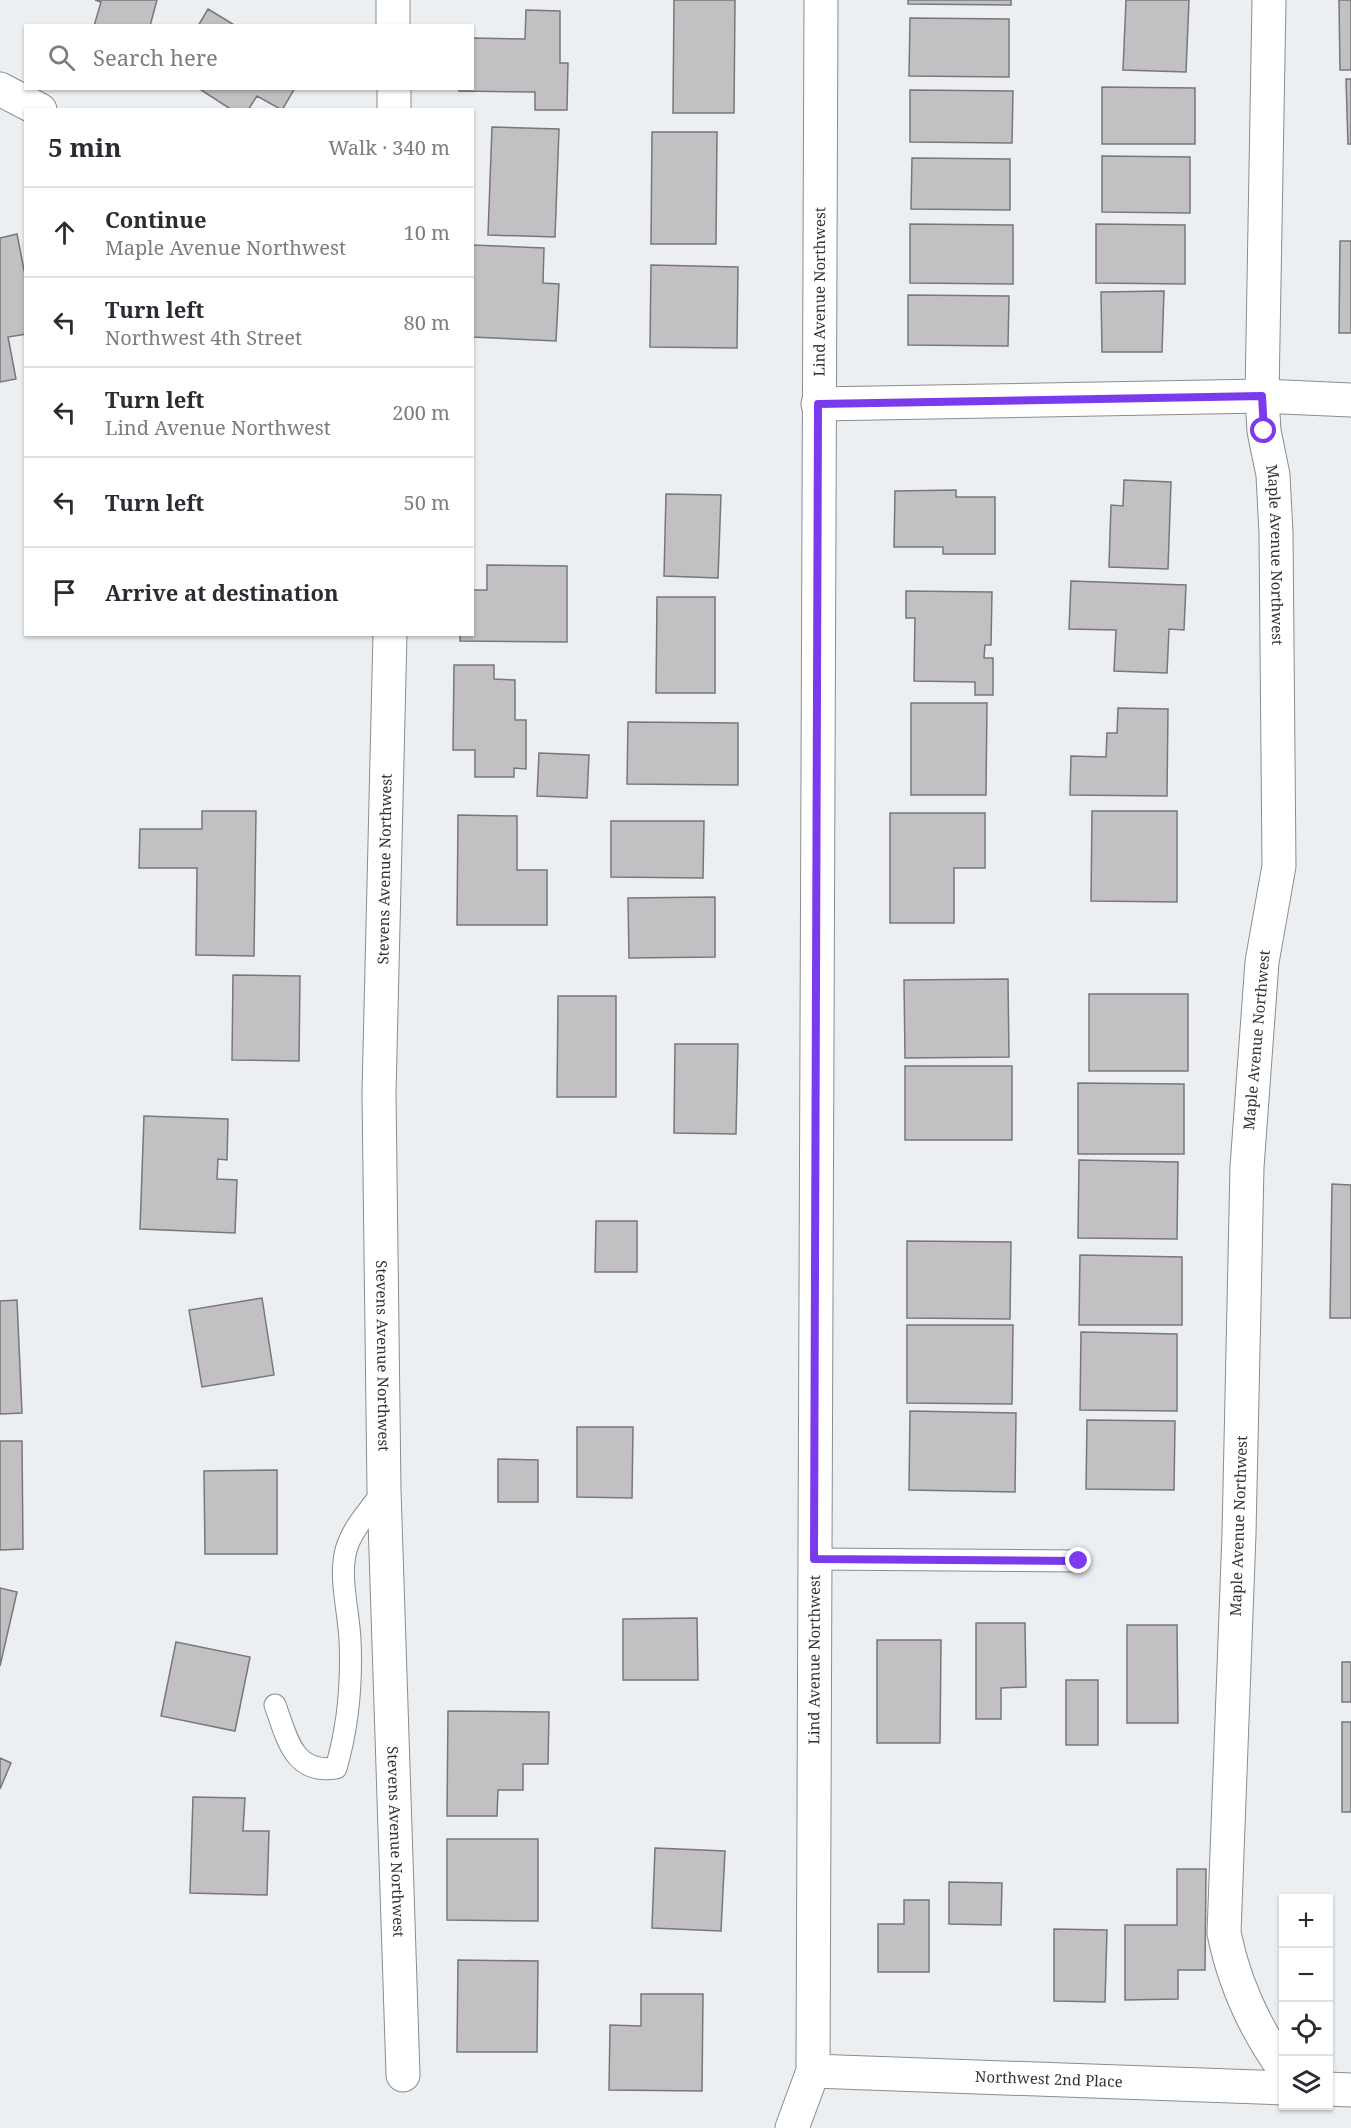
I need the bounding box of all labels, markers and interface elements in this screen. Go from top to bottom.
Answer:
search box [24,24,474,90]
icon: search [45,41,78,74]
text: Search here [93,42,218,72]
text: 5 min [48,129,122,165]
text: Walk · 340 m [328,134,450,161]
text: Continue [105,204,207,234]
street label: Lind Avenue Northwest [809,207,829,377]
icon: ahead [48,216,81,249]
text: 10 m [404,219,450,246]
text: Maple Avenue Northwest [105,234,346,261]
text: Turn left [105,294,204,324]
icon: left [48,306,81,339]
text: 80 m [404,309,450,336]
text: Northwest 4th Street [105,324,302,351]
text: Turn left [105,384,204,414]
icon: left [48,396,81,429]
text: 200 m [392,399,450,426]
text: Lind Avenue Northwest [105,414,331,441]
route start [1250,417,1276,443]
street label: Maple Avenue Northwest [1262,463,1288,645]
icon: left [48,486,81,519]
text: Turn left [105,487,204,517]
text: 50 m [404,489,450,516]
icon: arrive [48,576,81,609]
text: Arrive at destination [105,577,339,607]
street label: Stevens Avenue Northwest [372,773,396,965]
street label: Maple Avenue Northwest [1238,949,1274,1131]
street label: Stevens Avenue Northwest [372,1260,395,1452]
street label: Maple Avenue Northwest [1225,1435,1251,1617]
route end [1065,1547,1091,1573]
street label: Lind Avenue Northwest [803,1575,824,1745]
street label: Stevens Avenue Northwest [383,1746,410,1937]
map controls [1279,1894,1333,2110]
button: + [1279,1894,1333,1948]
button: − [1279,1948,1333,2002]
button: locate [1279,2002,1333,2056]
button: layers [1279,2056,1333,2110]
street label: Northwest 2nd Place [975,2066,1123,2091]

